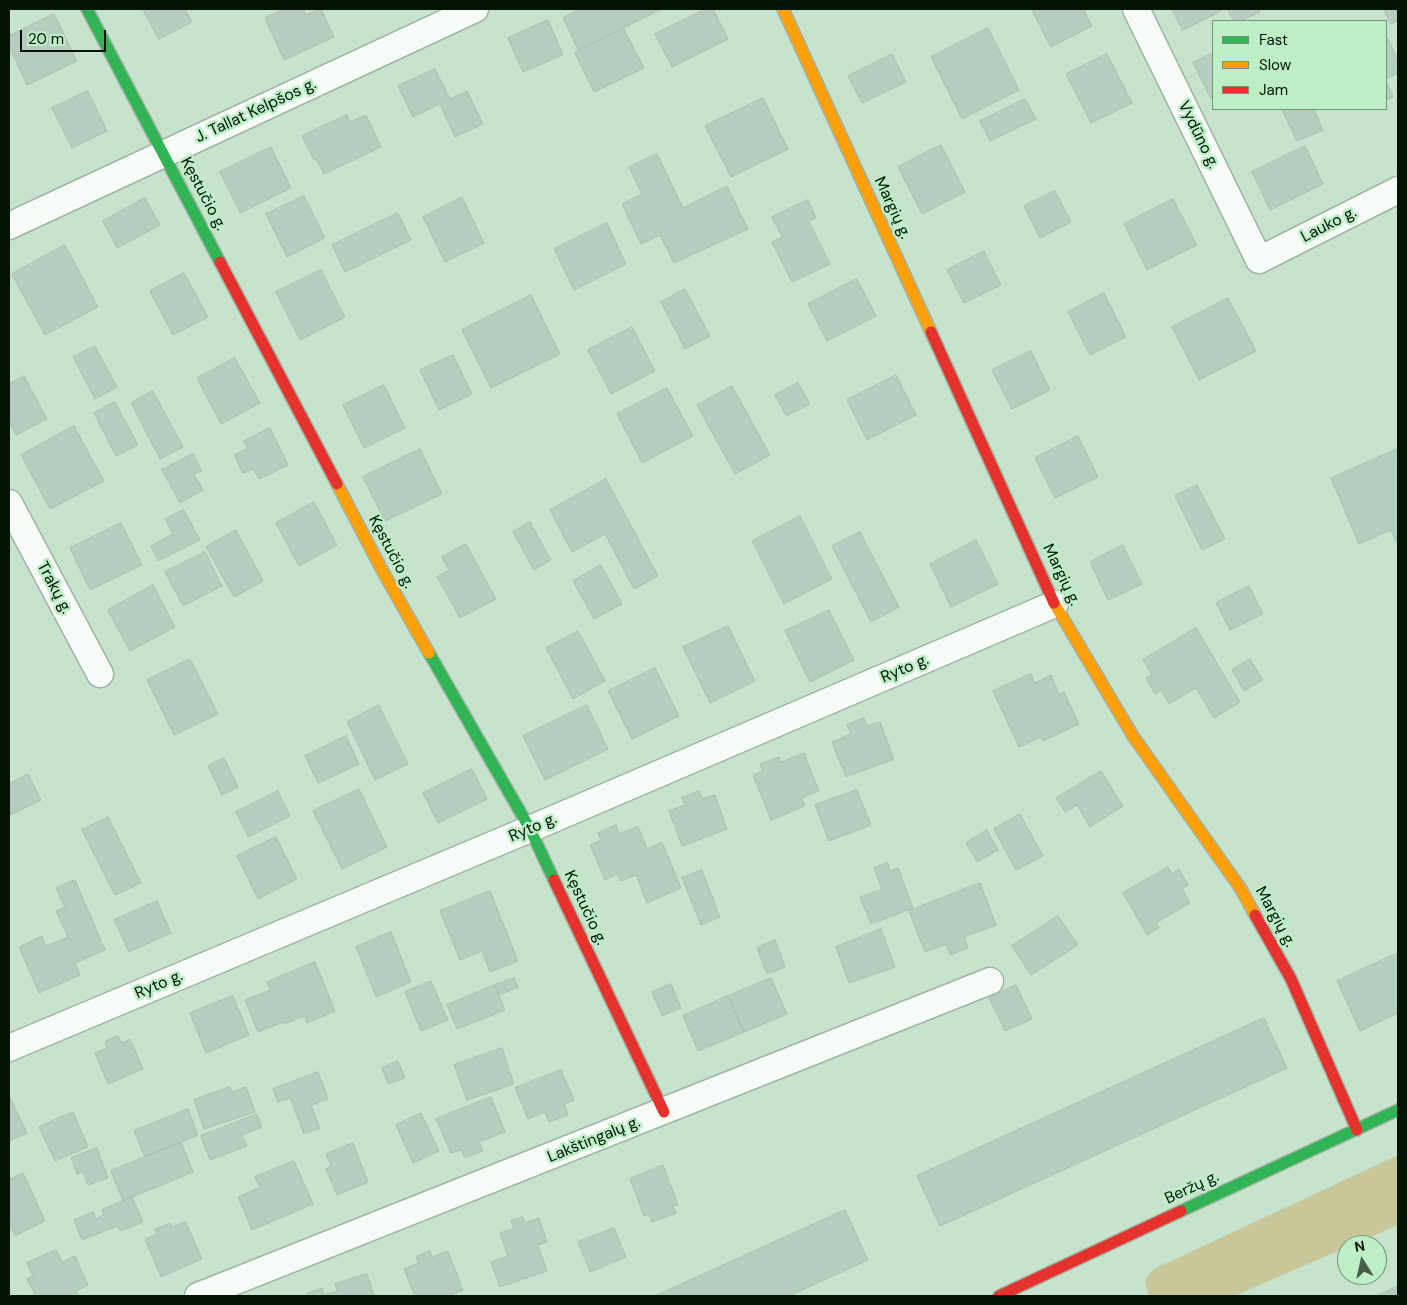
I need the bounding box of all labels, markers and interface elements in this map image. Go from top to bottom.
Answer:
scale bar [22,20,109,52]
legend [1212,20,1387,110]
text: 20 m [28,29,64,49]
text: Fast [1259,30,1288,50]
text: Slow [1259,55,1291,75]
street label: J. Tallat Kelpšos g. [193,75,319,147]
text: Jam [1259,80,1288,100]
street label: Vydūno g. [1173,98,1223,172]
street label: Kęstučio g. [176,154,230,234]
street label: Margių g. [869,174,915,242]
street label: Lauko g. [1298,203,1360,247]
street label: Kęstučio g. [364,512,418,592]
street label: Margių g. [1038,541,1084,609]
street label: Trakų g. [32,559,76,617]
street label: Ryto g. [878,650,932,688]
street label: Ryto g. [506,809,560,847]
street label: Kęstučio g. [559,868,611,948]
street label: Margių g. [1251,883,1299,951]
street label: Ryto g. [132,966,186,1004]
street label: Lakštingalų g. [545,1113,643,1167]
street label: Beržų g. [1162,1167,1222,1209]
north arrow [1337,1235,1387,1285]
text: N [1353,1236,1366,1256]

